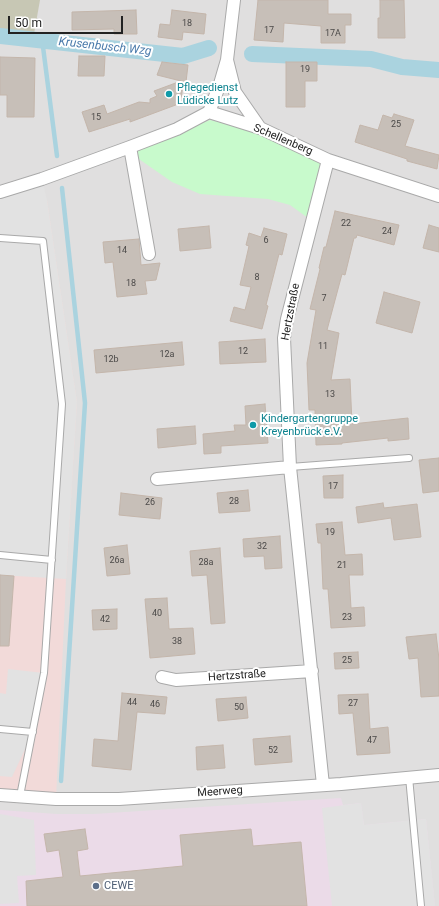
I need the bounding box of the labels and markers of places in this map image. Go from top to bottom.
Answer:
place label: Pflegedienst Lüdicke Lutz [177,81,238,107]
marker: Pflegedienst Lüdicke Lutz [164,89,174,99]
place label: Kindergartengruppe Kreyenbrück e.V. [261,412,358,438]
marker: Kindergartengruppe Kreyenbrück e.V. [248,420,258,430]
place label: CEWE [104,879,133,893]
marker: CEWE [91,881,101,891]

